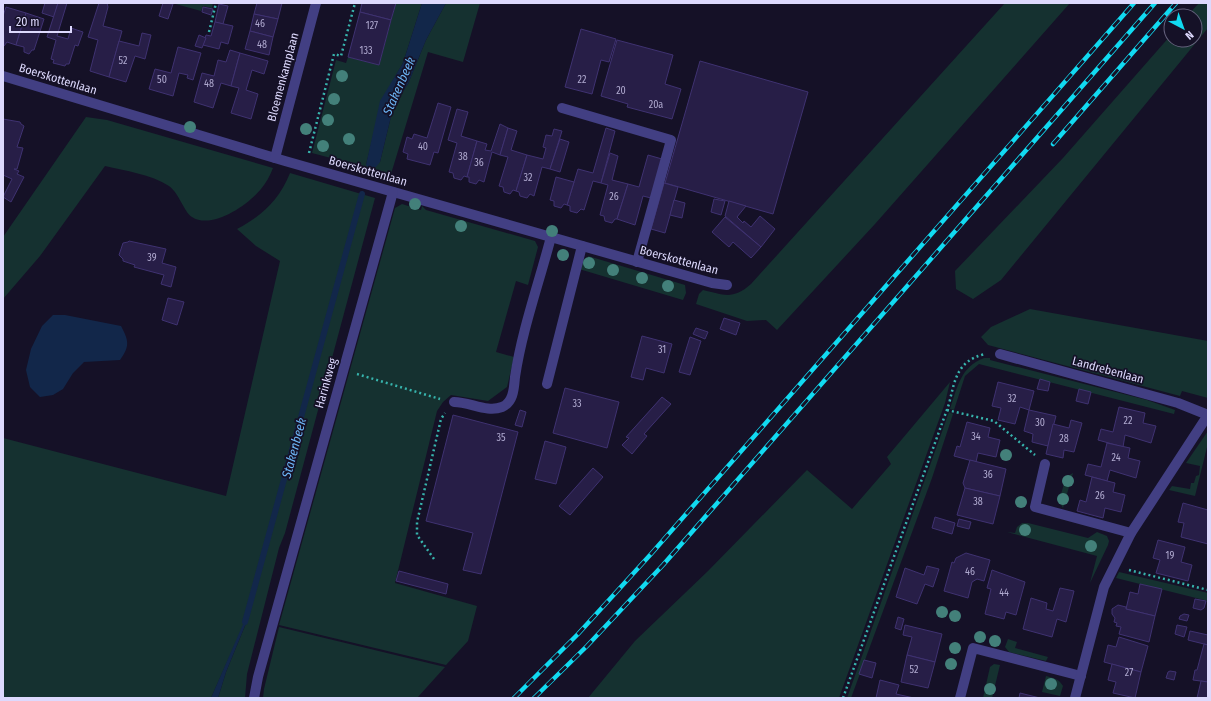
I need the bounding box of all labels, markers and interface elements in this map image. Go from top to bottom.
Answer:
scale bar [10,8,71,34]
north arrow [1163,8,1203,48]
text: 20 m [16,15,40,29]
house number: 46 [255,18,265,30]
house number: 127 [366,20,378,32]
text: N [1182,28,1196,42]
street label: Bloemenkamplaan [264,31,302,123]
house number: 48 [257,39,267,51]
house number: 133 [360,45,373,57]
water label: Stakenbeek [379,54,419,118]
house number: 52 [119,55,128,67]
street label: Boerskottenlaan [17,60,99,98]
house number: 50 [157,74,167,86]
house number: 22 [578,74,587,86]
house number: 48 [204,78,214,90]
house number: 20 [616,85,626,97]
house number: 20a [649,99,663,111]
house number: 40 [418,141,428,153]
house number: 38 [458,151,468,163]
street label: Boerskottenlaan [327,153,409,189]
house number: 36 [474,157,484,169]
house number: 32 [524,172,533,184]
house number: 26 [609,191,619,203]
street label: Boerskottenlaan [638,243,720,277]
house number: 39 [147,252,157,264]
house number: 31 [658,344,666,356]
street label: Landrebenlaan [1071,354,1145,386]
street label: Harinkweg [312,356,340,410]
house number: 32 [1008,393,1017,405]
house number: 33 [572,398,582,410]
house number: 22 [1124,415,1133,427]
water label: Stakenbeek [278,416,309,481]
house number: 30 [1035,417,1045,429]
house number: 34 [971,431,981,443]
house number: 35 [496,432,506,444]
house number: 28 [1059,433,1069,445]
house number: 24 [1111,452,1121,464]
house number: 36 [983,469,993,481]
house number: 26 [1095,490,1105,502]
house number: 38 [973,496,983,508]
house number: 19 [1166,550,1175,562]
house number: 46 [965,566,975,578]
house number: 44 [999,587,1009,599]
house number: 52 [910,664,919,676]
house number: 27 [1125,667,1133,679]

